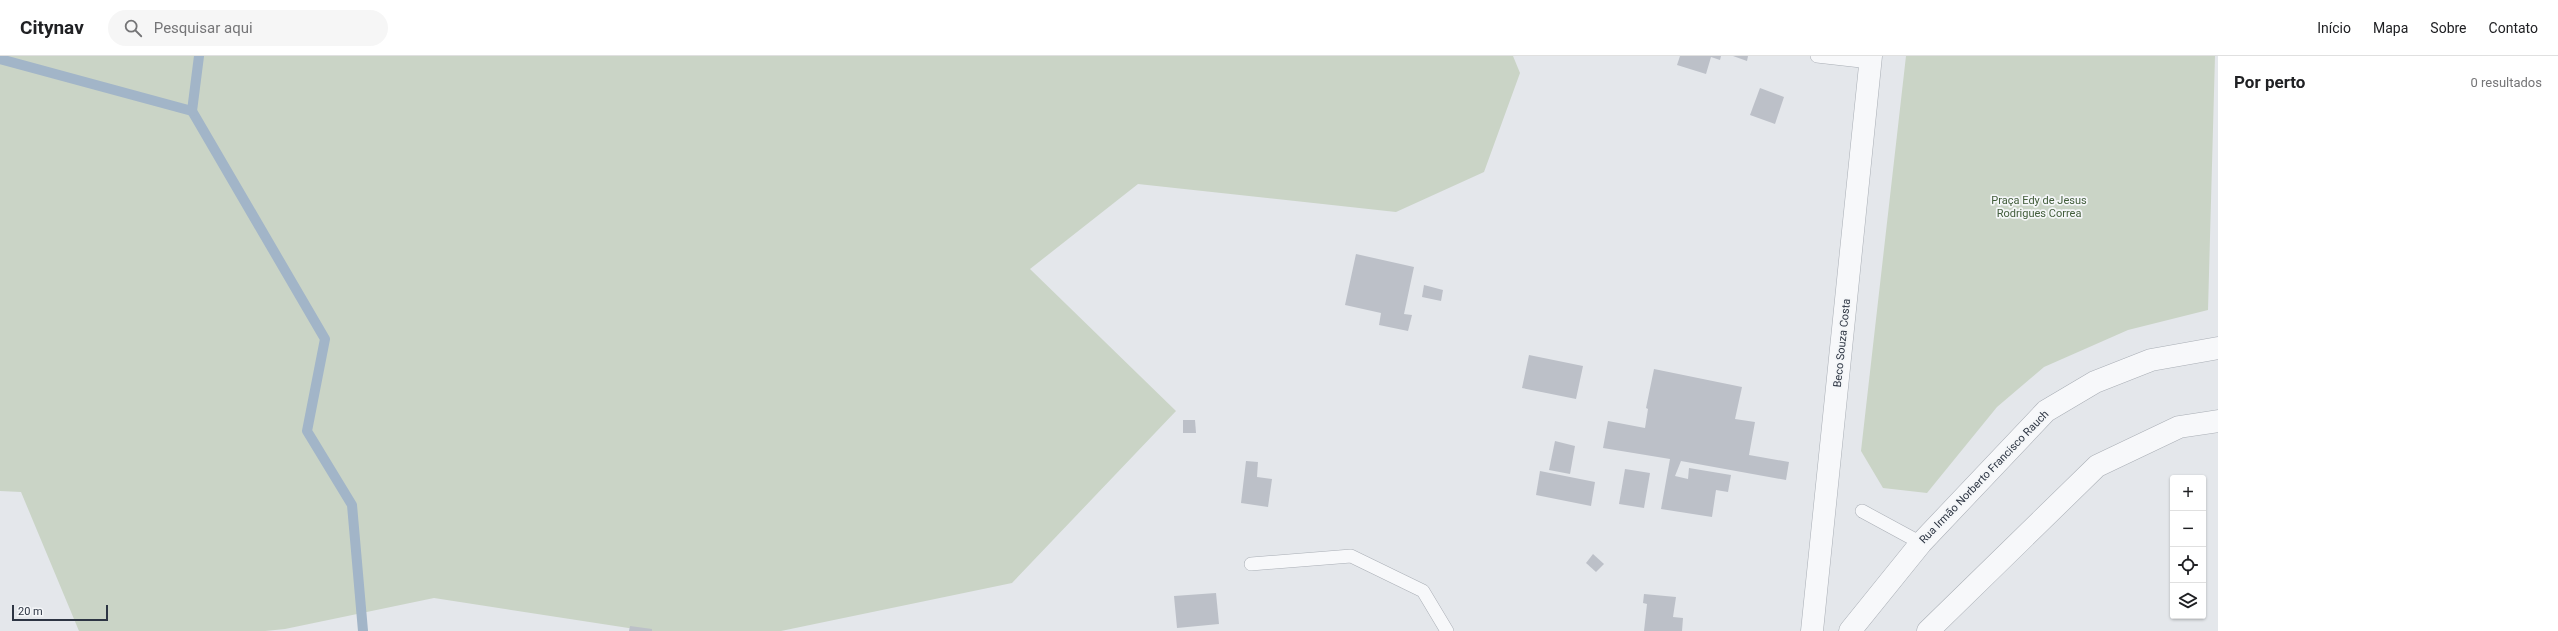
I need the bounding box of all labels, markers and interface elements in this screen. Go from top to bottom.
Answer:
search box [108,10,388,46]
text: Citynav [20,16,84,39]
icon: search [122,17,144,39]
text: Pesquisar aqui [154,19,253,37]
text: Início [2317,20,2351,36]
text: Mapa [2373,20,2408,36]
text: Sobre [2430,20,2467,36]
text: Contato [2489,20,2538,36]
text: Por perto [2234,72,2305,92]
text: 0 resultados [2470,75,2542,90]
park label: Praça Edy de Jesus Rodrigues Correa [1991,194,2087,220]
street label: Beco Souza Costa [1831,298,1853,388]
street label: Rua Irmão Norberto Francisco Rauch [1917,408,2051,546]
map controls [2170,475,2206,619]
button: + [2170,475,2206,511]
button: − [2170,511,2206,547]
button: locate [2170,547,2206,583]
button: layers [2170,583,2206,619]
scale bar [12,603,108,622]
text: 20 m [18,605,43,618]

